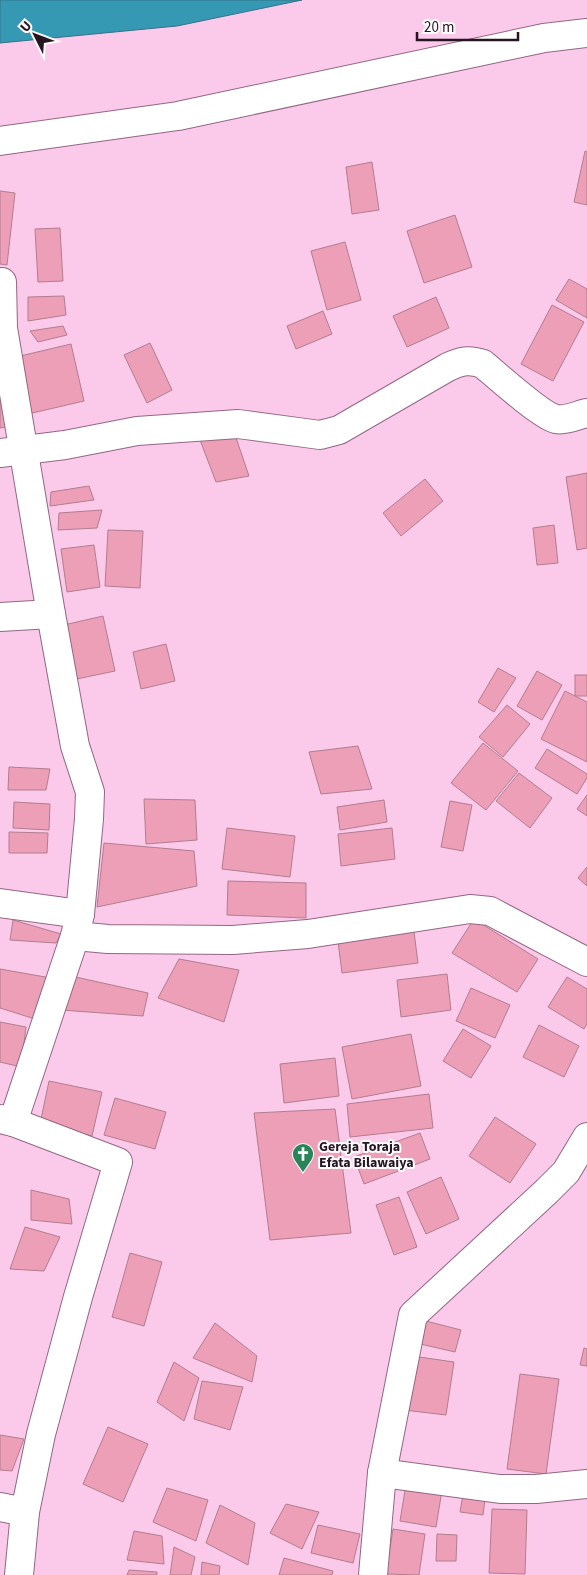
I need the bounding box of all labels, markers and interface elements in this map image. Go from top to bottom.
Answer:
north arrow [10,10,60,60]
scale bar [417,10,518,42]
text: U [16,17,37,37]
text: 20 m [424,17,454,38]
place label: Gereja Toraja Efata Bilawaiya [319,1137,414,1173]
church icon: Gereja Toraja Efata Bilawaiya [291,1142,315,1173]

